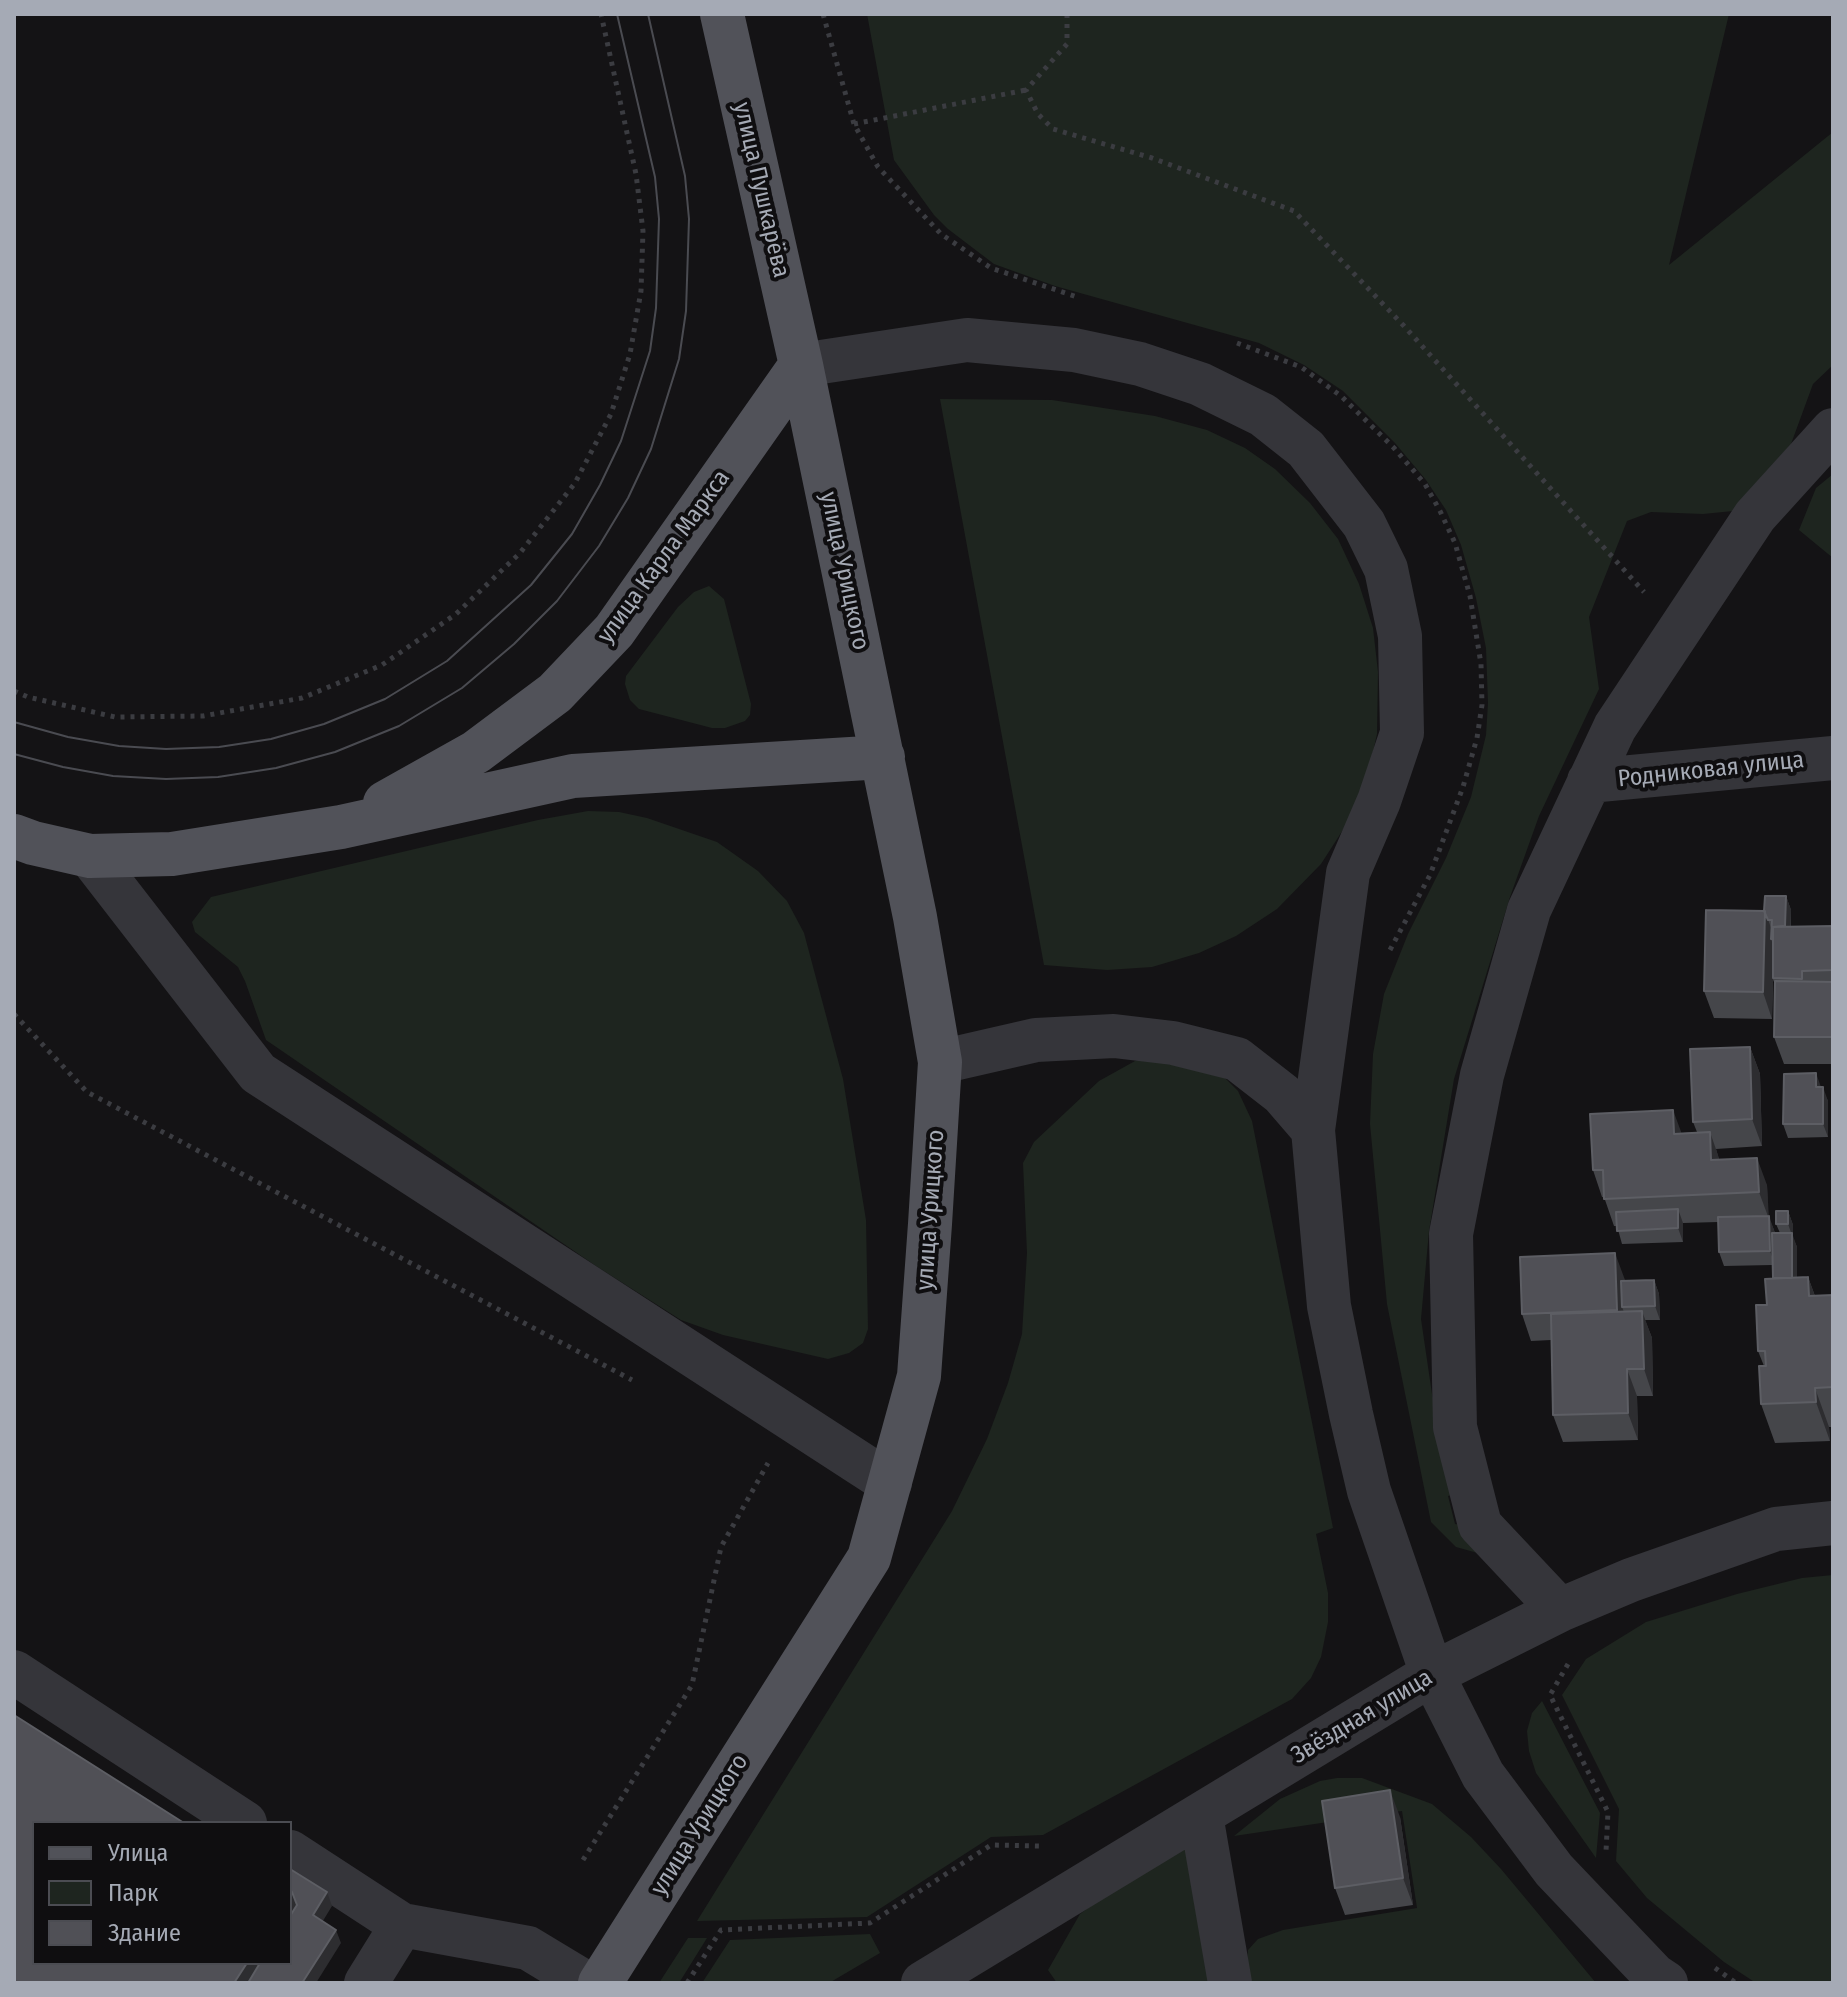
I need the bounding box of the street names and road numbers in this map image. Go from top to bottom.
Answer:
street label: улица Пушкарёва [727,100,795,280]
street label: улица Карла Маркса [592,465,736,649]
street label: улица Урицкого [813,489,875,653]
street label: Родниковая улица [1617,746,1805,794]
street label: улица Урицкого [911,1129,951,1291]
street label: Звёздная улица [1286,1664,1438,1770]
street label: улица Урицкого [645,1749,755,1901]

